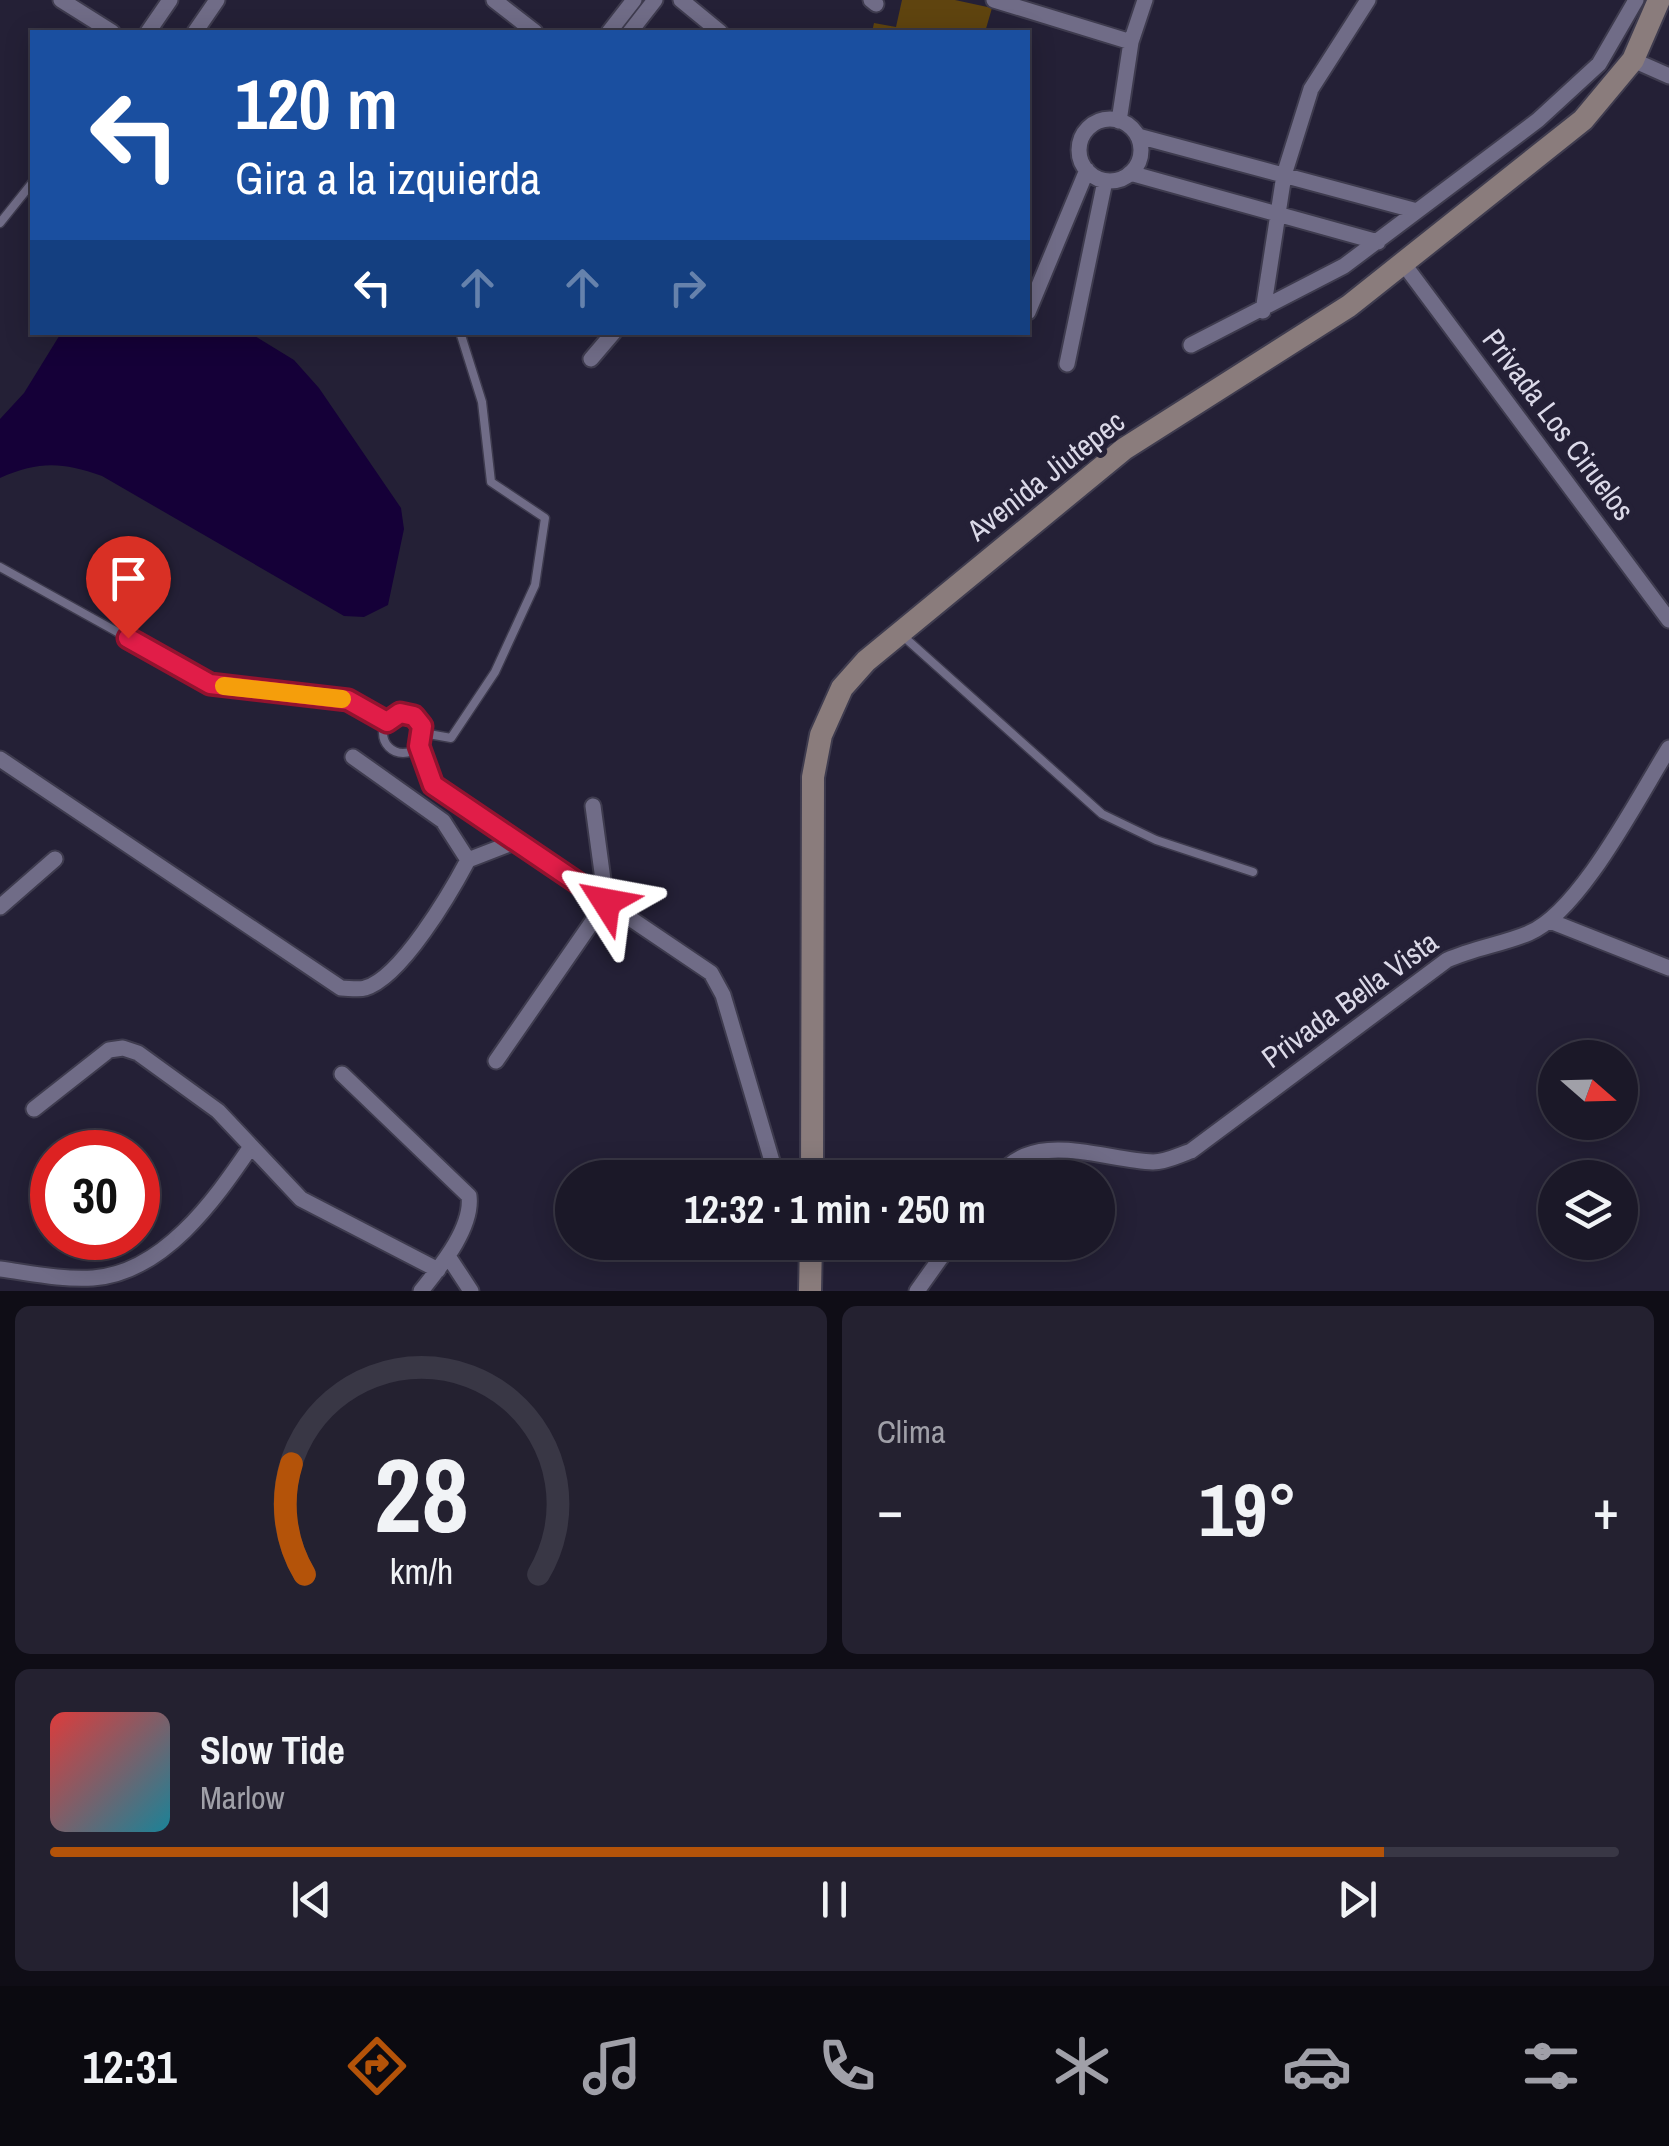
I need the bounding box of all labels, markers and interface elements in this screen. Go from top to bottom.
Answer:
text: 120 m [235,57,398,151]
icon: left [70,70,200,200]
text: Gira a la izquierda [235,147,541,208]
icon: left [345,260,400,315]
icon: ahead [450,260,505,315]
icon: ahead [555,260,610,315]
icon: right [660,260,715,315]
street label: Privada Los Ciruelos [1474,321,1644,528]
street label: Avenida Jiutepec [958,401,1132,550]
pin [86,536,171,639]
icon: arrive [101,551,156,606]
position arrow [554,850,658,954]
street label: Privada Bella Vista [1253,921,1446,1077]
north arrow [1538,1040,1638,1140]
map controls [1538,1040,1638,1260]
speed limit sign: 30 [30,1130,160,1260]
button: layers [1538,1160,1638,1260]
text: 12:32 · 1 min · 250 m [684,1184,986,1235]
text: Clima [877,1410,946,1453]
text: 28 [374,1424,468,1564]
text: 19° [1199,1458,1297,1559]
text: − [877,1472,903,1546]
text: + [1593,1472,1619,1546]
text: km/h [389,1547,453,1595]
text: Slow Tide [200,1725,345,1776]
text: Marlow [200,1776,285,1819]
icon: previous [284,1872,339,1927]
icon: pause [807,1872,862,1927]
icon: next [1330,1872,1385,1927]
icon: directions [342,2031,412,2101]
icon: music [577,2031,647,2101]
icon: phone [812,2031,882,2101]
icon: climate [1047,2031,1117,2101]
icon: car [1282,2031,1352,2101]
icon: filters [1516,2031,1586,2101]
text: 12:31 [82,2036,177,2097]

